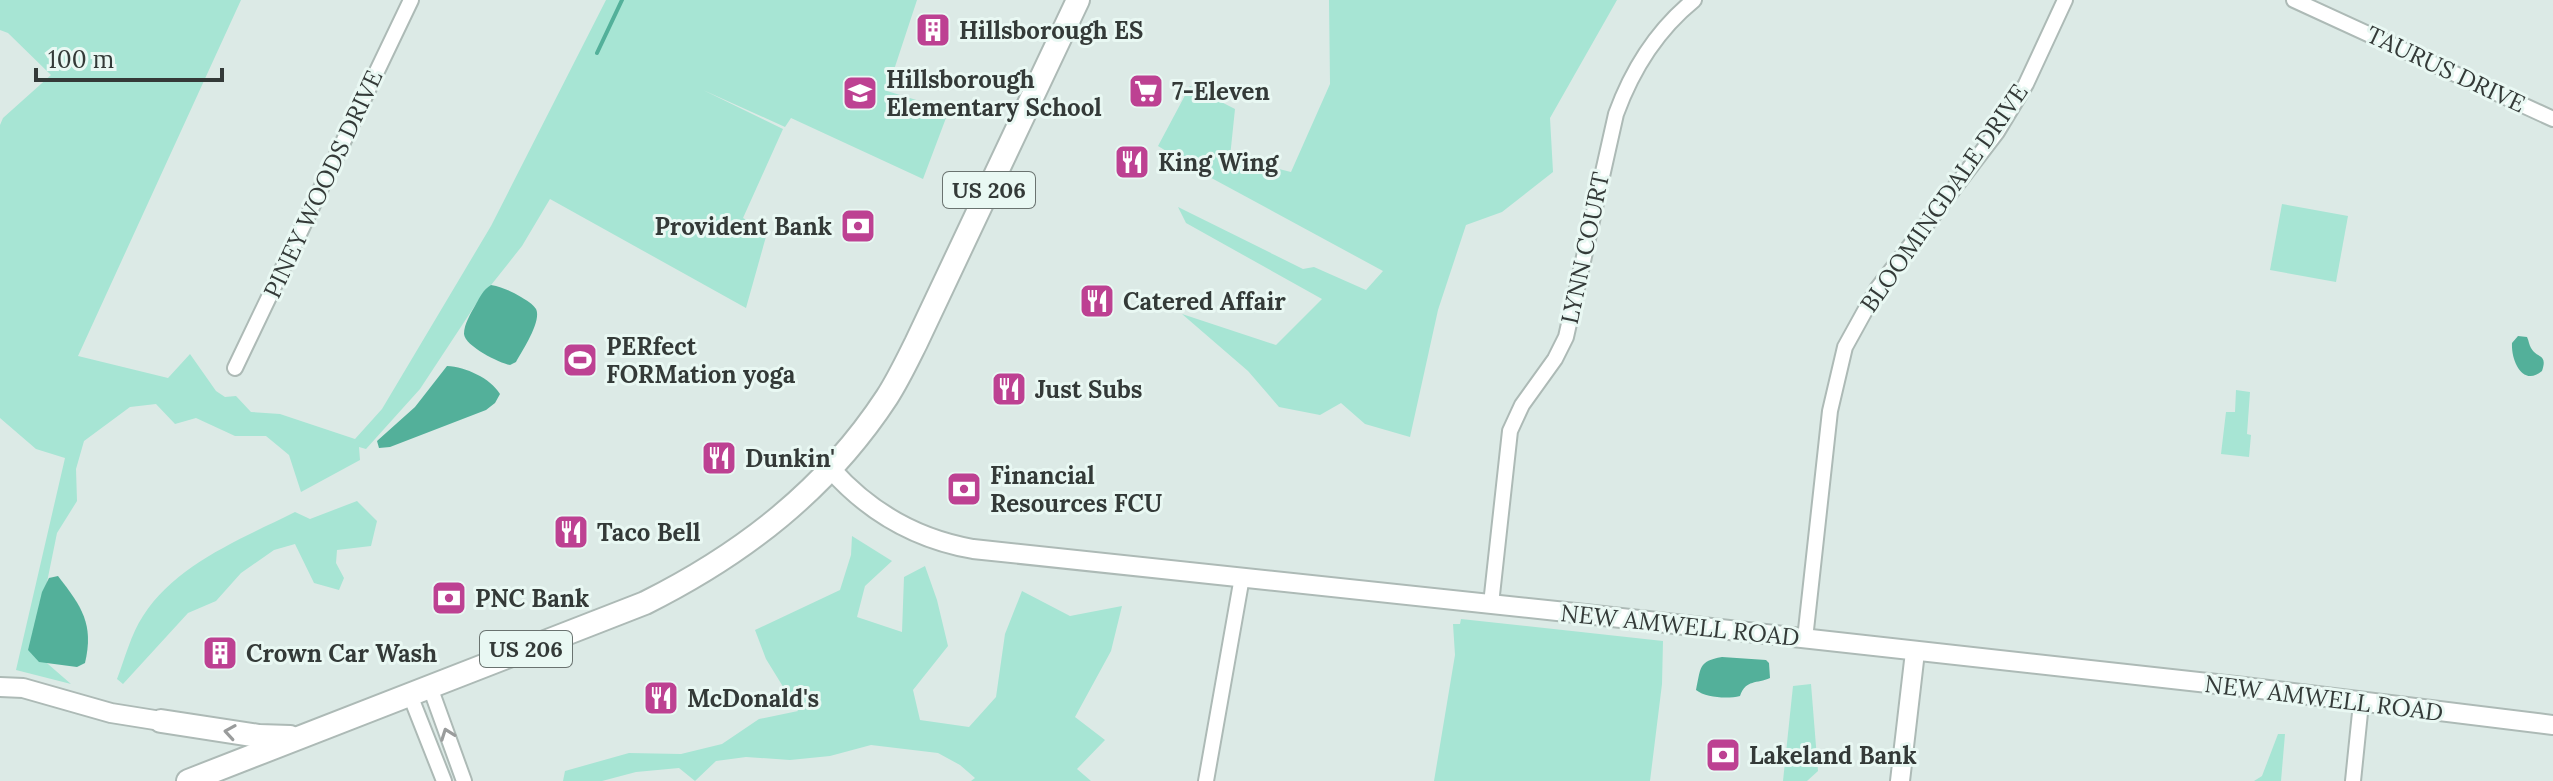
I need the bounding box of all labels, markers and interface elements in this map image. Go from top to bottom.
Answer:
building icon: Hillsborough ES [914,11,952,49]
place label: Hillsborough ES [959,15,1143,46]
street label: TAURUS DRIVE [2362,19,2530,119]
scale bar [36,32,222,82]
text: 100 m [48,44,114,75]
place label: Hillsborough Elementary School [886,64,1102,123]
street label: PINEY WOODS DRIVE [257,65,389,303]
supermarket icon: 7-Eleven [1127,72,1165,110]
school or university icon: Hillsborough Elementary School [841,74,879,112]
place label: 7-Eleven [1172,76,1270,107]
street label: BLOOMINGDALE DRIVE [1853,78,2035,318]
restaurant icon: King Wing [1113,143,1151,181]
place label: King Wing [1158,147,1280,178]
street label: LYNN COURT [1554,169,1616,327]
road number: US 206 [943,172,1035,208]
bank icon: Provident Bank [839,207,877,245]
place label: Provident Bank [655,211,832,242]
restaurant icon: Catered Affair [1078,282,1116,320]
place label: Catered Affair [1123,286,1286,317]
place label: PERfect FORMation yoga [606,331,796,390]
sports icon: PERfect FORMation yoga [561,341,599,379]
restaurant icon: Just Subs [990,370,1028,408]
place label: Just Subs [1035,374,1142,405]
restaurant icon: Dunkin' [700,439,738,477]
place label: Dunkin' [745,443,835,474]
place label: Financial Resources FCU [990,460,1162,519]
bank icon: Financial Resources FCU [945,470,983,508]
restaurant icon: Taco Bell [552,513,590,551]
place label: Taco Bell [597,517,701,548]
bank icon: PNC Bank [430,579,468,617]
place label: PNC Bank [475,583,589,614]
street label: NEW AMWELL ROAD [1559,597,1801,653]
road number: US 206 [480,631,572,667]
building icon: Crown Car Wash [201,634,239,672]
place label: Crown Car Wash [246,638,437,669]
street label: NEW AMWELL ROAD [2203,668,2445,728]
restaurant icon: McDonald's [642,679,680,717]
place label: McDonald's [687,683,819,714]
one-way arrow [223,724,237,741]
one-way arrow [440,728,457,742]
bank icon: Lakeland Bank [1704,736,1742,774]
place label: Lakeland Bank [1749,740,1917,771]

